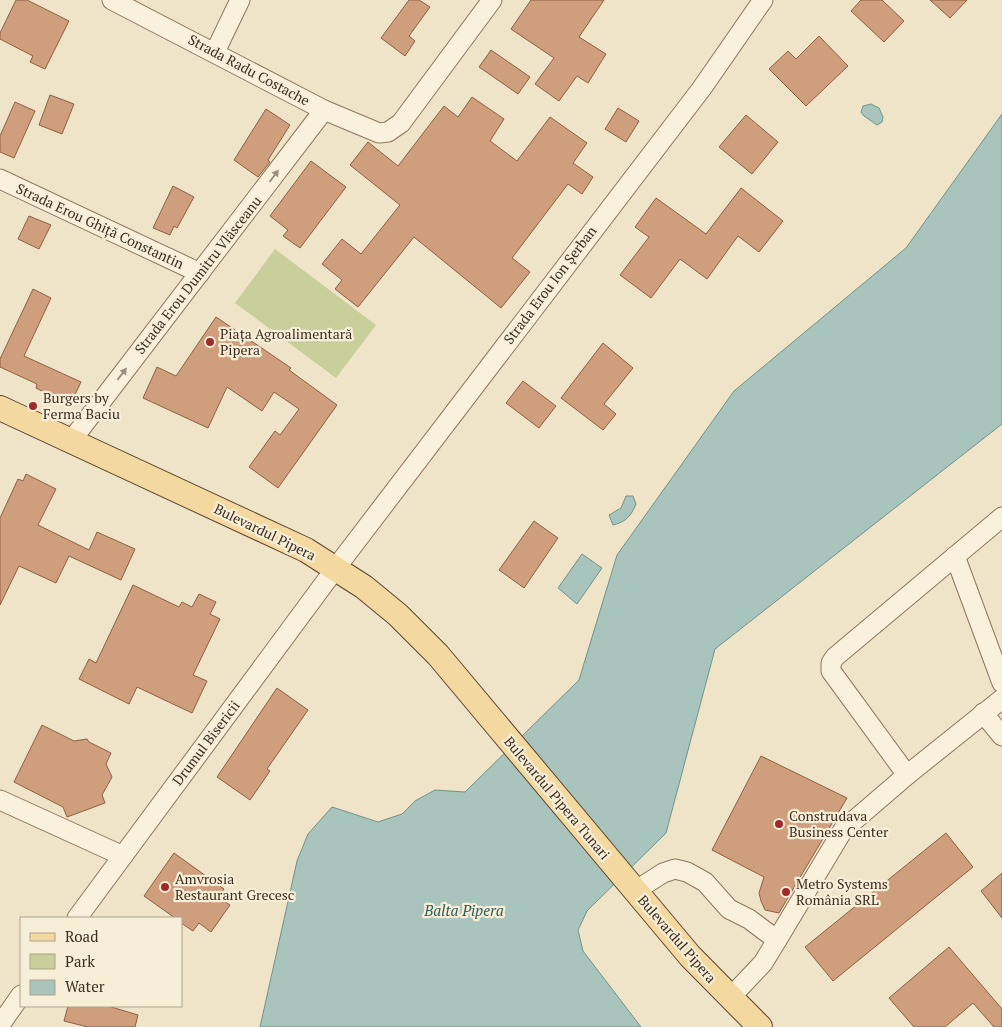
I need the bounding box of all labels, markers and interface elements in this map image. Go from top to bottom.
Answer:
street label: Strada Radu Costache [185,29,313,110]
one-way arrow [269,169,279,183]
street label: Strada Erou Ghiță Constantin [13,178,188,273]
street label: Strada Erou Dumitru Vlăsceanu [130,192,265,358]
street label: Strada Erou Ion Șerban [499,221,601,348]
place label: Piața Agroalimentară Pipera [220,324,352,359]
marker: Piața Agroalimentară Pipera [204,336,216,348]
one-way arrow [116,368,127,381]
place label: Burgers by Ferma Baciu [43,388,120,423]
marker: Burgers by Ferma Baciu [27,400,39,412]
street label: Bulevardul Pipera [211,499,319,564]
street label: Drumul Bisericii [167,696,244,789]
street label: Bulevardul Pipera Tunari [500,732,615,863]
place label: Construdava Business Center [789,806,889,841]
marker: Construdava Business Center [773,818,785,830]
place label: Amvrosia Restaurant Grecesc [175,869,294,904]
place label: Metro Systems România SRL [796,874,888,909]
marker: Amvrosia Restaurant Grecesc [159,881,171,893]
marker: Metro Systems România SRL [780,886,792,898]
street label: Bulevardul Pipera [634,891,721,987]
water label: Balta Pipera [423,900,504,920]
legend [20,917,182,1007]
text: Road [65,926,98,946]
text: Park [65,951,95,971]
text: Water [65,976,105,996]

